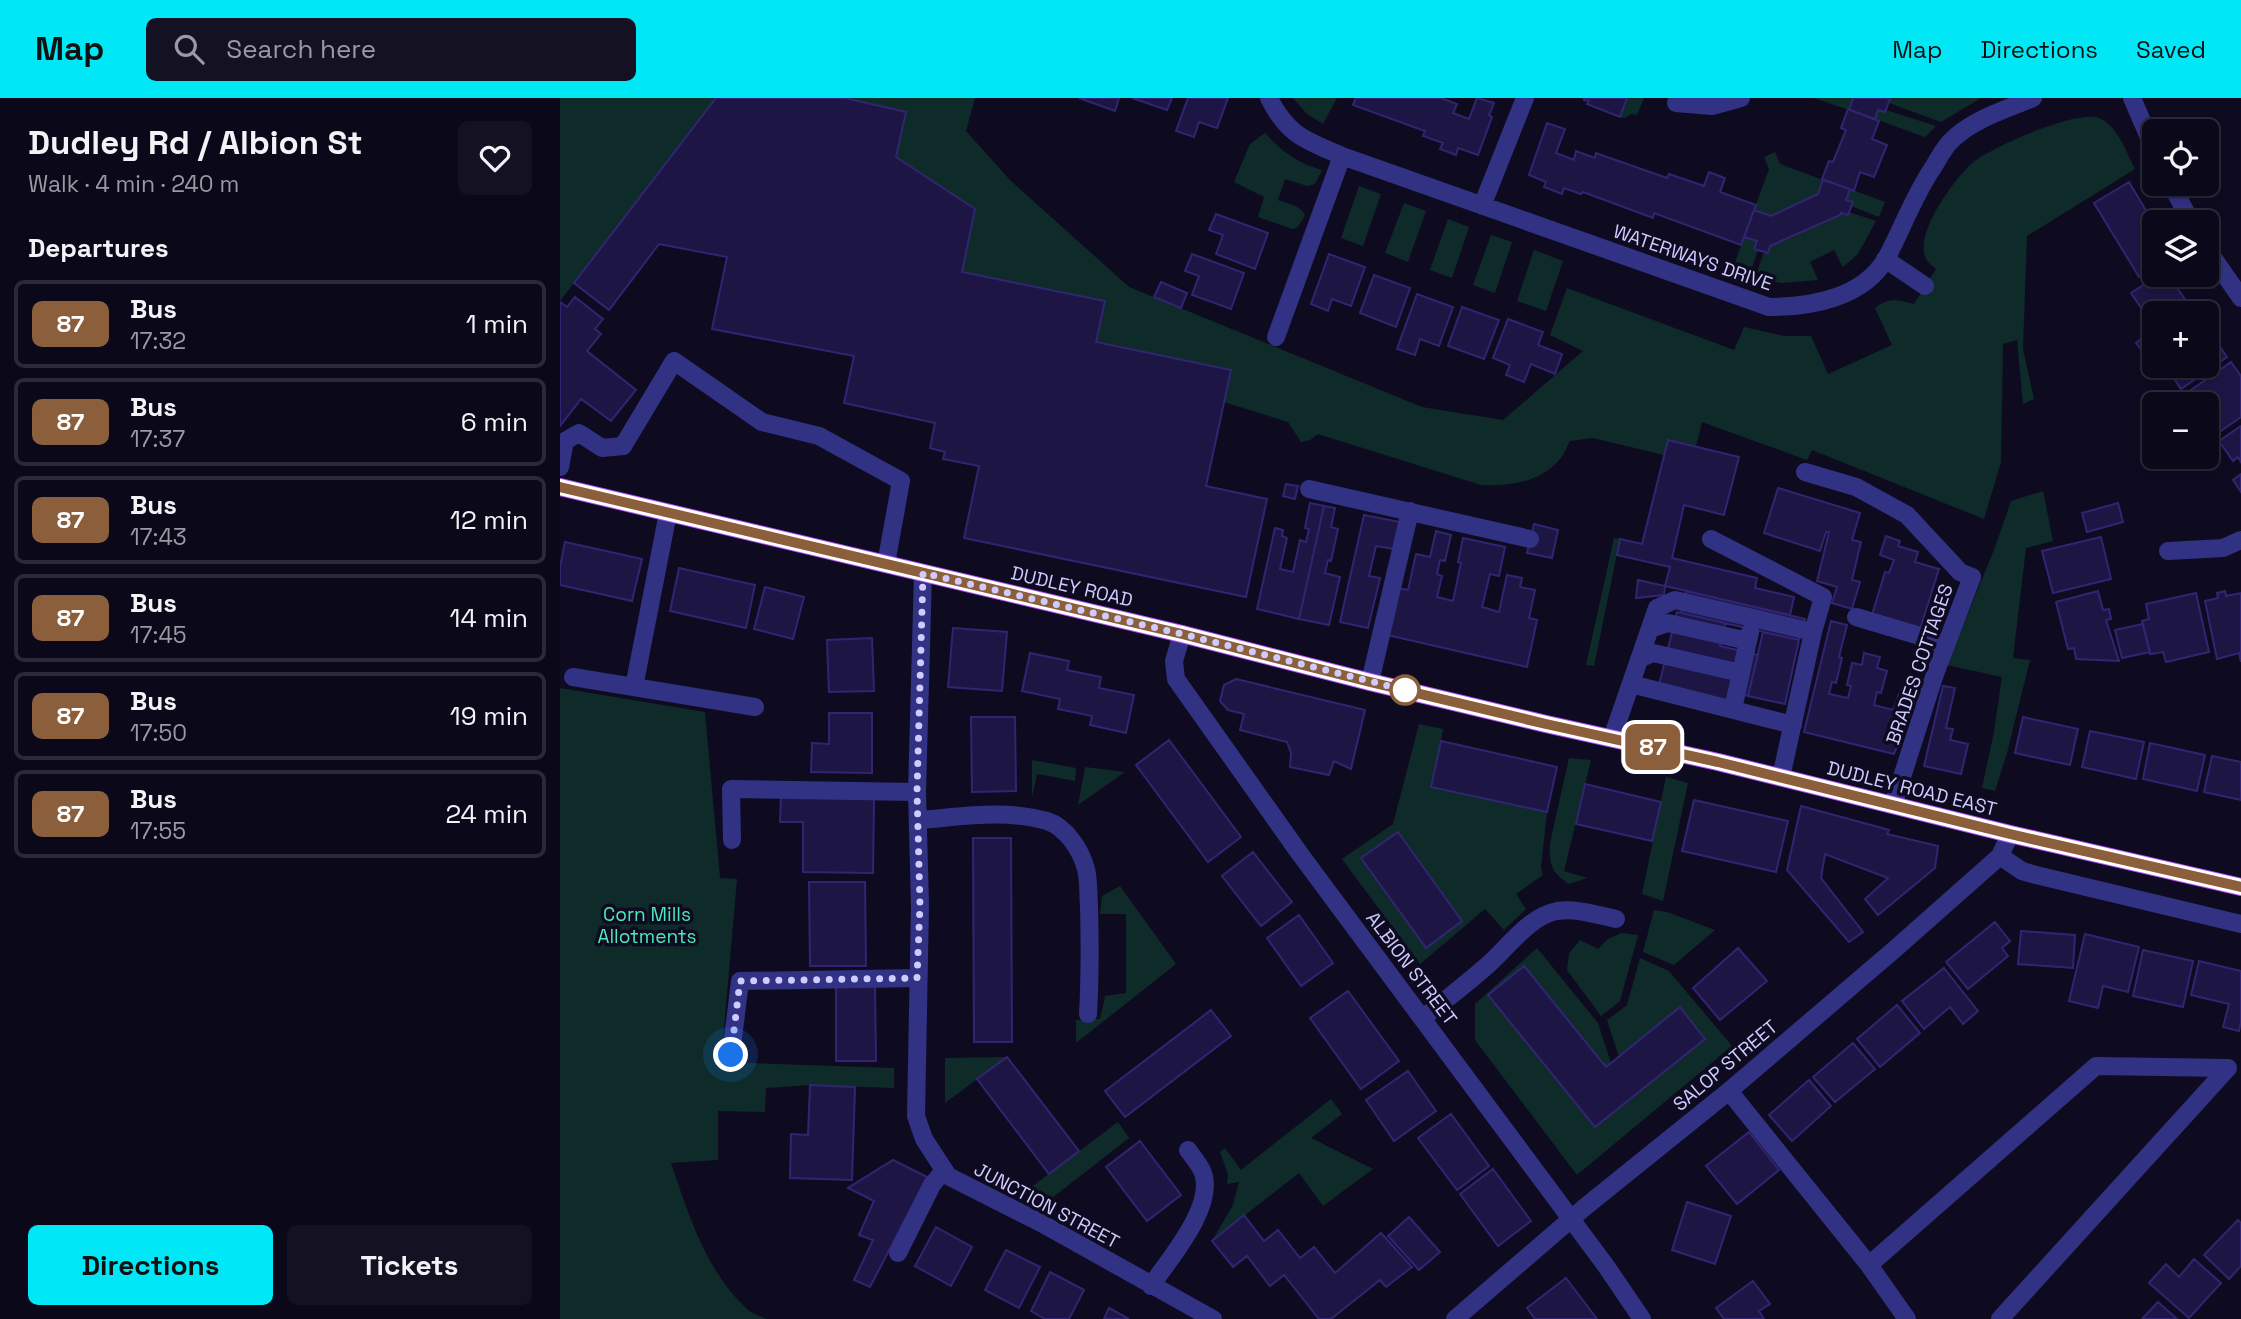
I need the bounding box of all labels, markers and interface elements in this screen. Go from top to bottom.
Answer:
search box [146,18,636,81]
text: Map [35,28,104,70]
icon: search [170,30,208,68]
text: Search here [226,32,376,66]
text: Map [1892,34,1942,65]
text: Directions [1980,34,2098,65]
text: Saved [2136,34,2206,65]
map controls [2142,119,2219,469]
button: locate [2142,119,2219,196]
button: heart [458,121,532,195]
text: Dudley Rd / Albion St [28,122,362,164]
text: Walk · 4 min · 240 m [28,169,239,199]
button: layers [2142,210,2219,287]
street label: WATERWAYS DRIVE [1610,219,1776,296]
text: Departures [28,231,169,265]
text: Bus [130,292,177,326]
button: + [2142,301,2219,378]
text: 1 min [466,307,528,341]
text: 87 [57,308,84,339]
text: 17:32 [130,326,186,356]
text: Bus [130,390,177,424]
button: − [2142,392,2219,469]
text: 6 min [461,405,528,439]
text: 87 [57,406,84,437]
text: 17:37 [130,424,185,454]
text: Bus [130,488,177,522]
text: 12 min [450,503,528,537]
text: 87 [57,504,84,535]
text: 17:43 [130,522,187,552]
street label: DUDLEY ROAD [1009,560,1135,613]
street label: BRADES COTTAGES [1880,581,1959,748]
text: Bus [130,586,177,620]
text: 14 min [450,601,528,635]
text: 87 [57,602,84,633]
text: 17:45 [130,620,187,650]
unlabelled marker [1390,675,1420,705]
text: Bus [130,684,177,718]
text: 19 min [450,699,528,733]
text: 87 [57,700,84,731]
text: 17:50 [130,718,187,748]
line badge: 87 [1622,724,1684,770]
text: 87 [1639,731,1667,762]
street label: DUDLEY ROAD EAST [1824,755,1999,822]
text: Bus [130,782,177,816]
text: 24 min [445,797,528,831]
text: 87 [57,798,84,829]
text: 17:55 [130,816,186,846]
park label: Corn Mills Allotments [597,902,697,949]
street label: ALBION STREET [1361,906,1463,1030]
street label: SALOP STREET [1668,1014,1783,1117]
your location [713,1037,748,1072]
street label: JUNCTION STREET [970,1157,1124,1254]
button: Directions [28,1225,273,1305]
button: Tickets [287,1225,532,1305]

